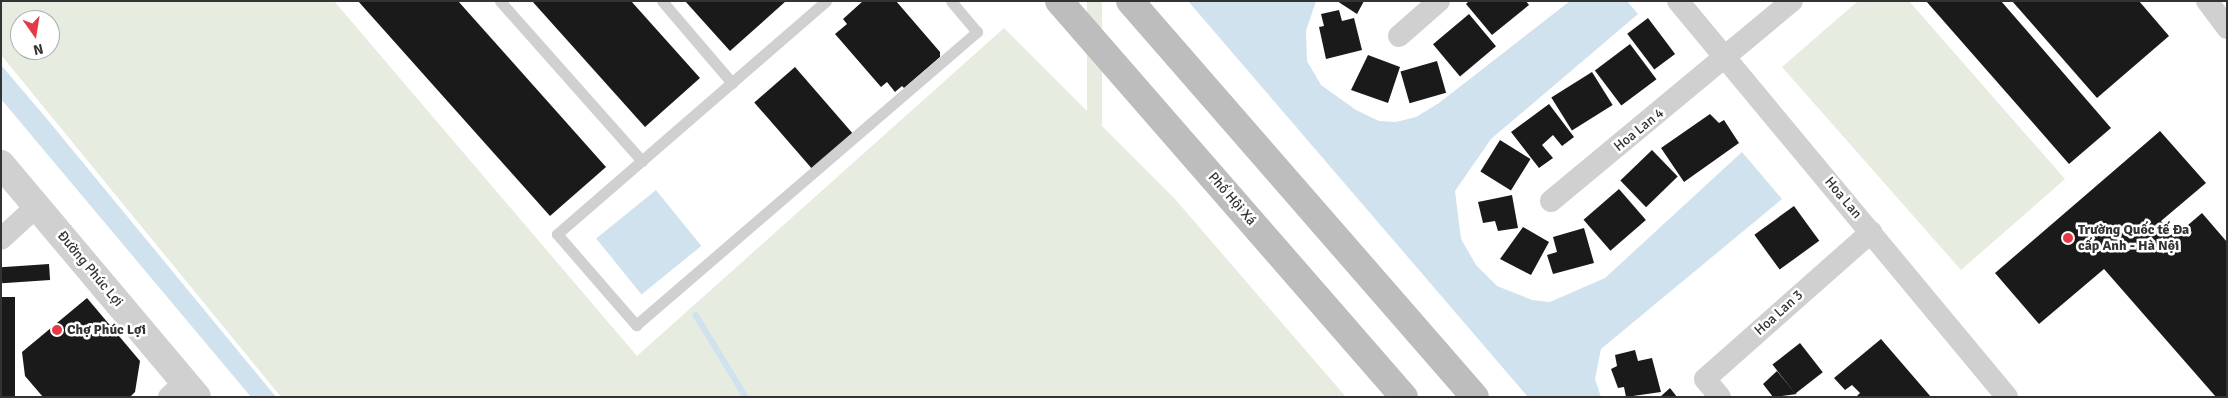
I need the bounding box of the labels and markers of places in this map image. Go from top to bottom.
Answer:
place label: Trường Quốc tế Đa cấp Anh - Hà Nội [2078,222,2189,254]
marker: Trường Quốc tế Đa cấp Anh - Hà Nội [2062,232,2074,244]
place label: Chợ Phúc Lợi [67,322,146,338]
marker: Chợ Phúc Lợi [51,324,63,336]

